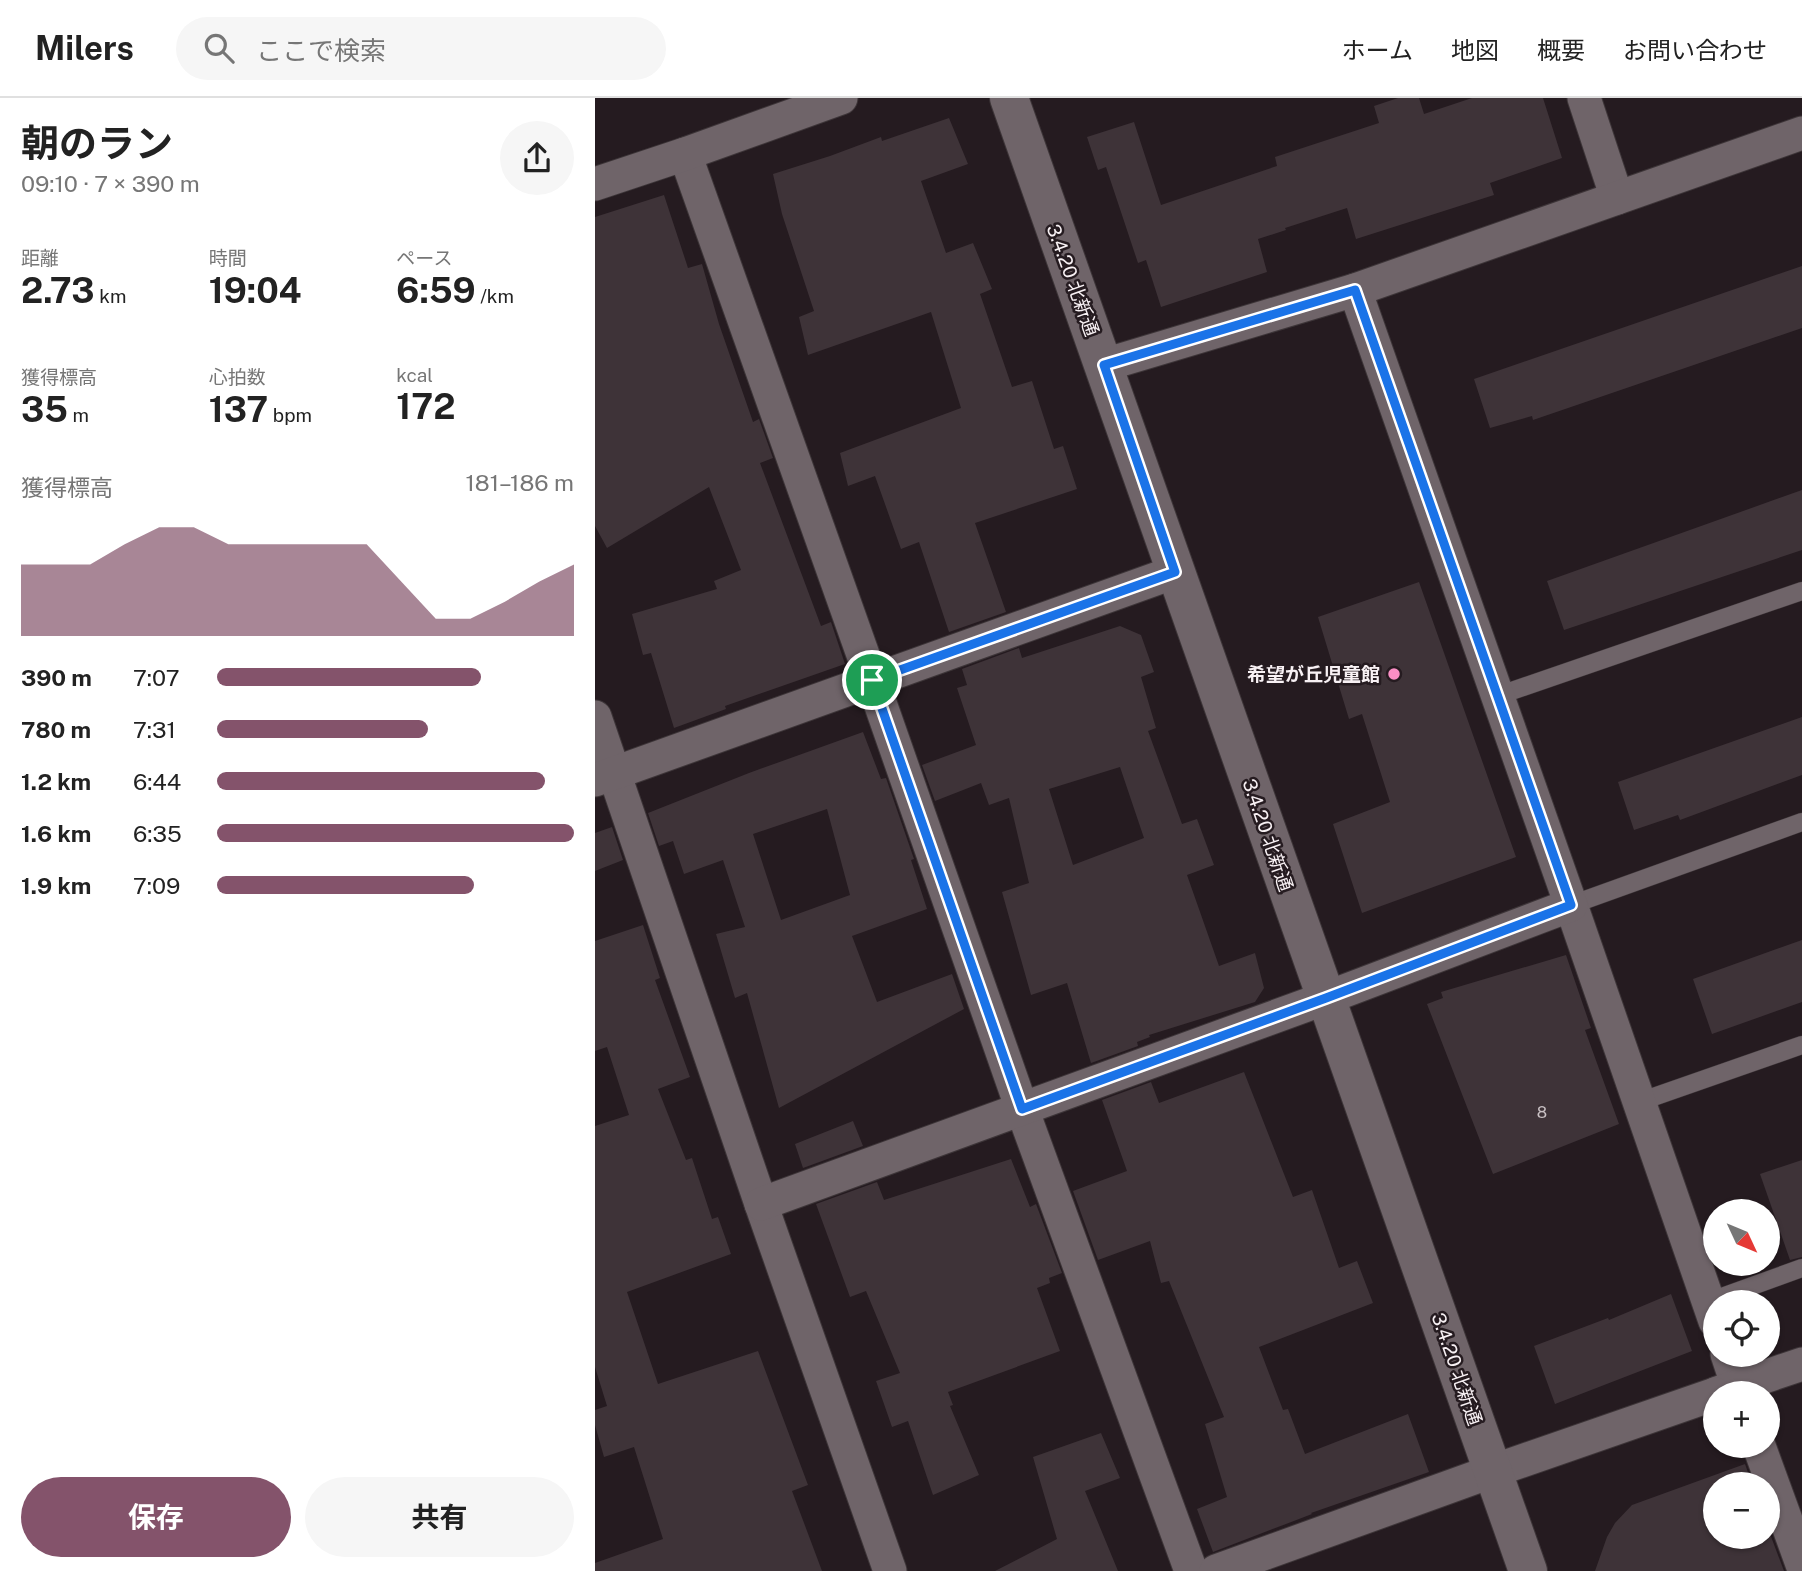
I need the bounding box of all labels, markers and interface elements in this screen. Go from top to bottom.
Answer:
search box [176,17,666,80]
text: Milers [35,29,134,67]
icon: search [200,29,238,67]
text: ここで検索 [256,35,386,66]
text: ホーム [1342,36,1413,64]
text: 地図 [1451,36,1499,64]
text: 概要 [1537,36,1585,64]
text: お問い合わせ [1623,36,1767,64]
text: 朝のラン [21,121,173,166]
button: share [500,121,574,195]
text: 09:10 · 7 × 390 m [21,170,200,197]
street label: 3.4.20 北新通 [1043,221,1103,339]
text: 距離 [21,247,59,269]
text: 時間 [209,247,247,269]
text: ペース [396,247,452,269]
text: 2.73 [21,270,95,311]
text: 19:04 [209,270,302,311]
text: 6:59 [396,270,476,311]
text: km [95,285,126,307]
text: /km [476,285,514,307]
text: kcal [396,364,433,386]
text: 獲得標高 [21,366,97,388]
text: 心拍数 [209,366,266,388]
text: 172 [396,386,456,427]
text: 35 [21,389,68,430]
text: 137 [209,389,268,430]
text: m [68,404,89,426]
text: bpm [268,404,312,426]
text: 181–186 m [465,469,574,496]
text: 獲得標高 [21,474,113,501]
pin [842,650,902,710]
icon: arrive [853,661,891,699]
place label: 希望が丘児童館 [1247,663,1380,685]
text: 390 m [21,664,92,691]
text: 7:07 [133,664,179,691]
marker: 希望が丘児童館 [1386,666,1402,682]
text: 780 m [21,716,91,743]
text: 7:31 [133,716,176,743]
text: 1.2 km [21,768,91,795]
text: 6:44 [133,768,181,795]
street label: 3.4.20 北新通 [1239,776,1297,894]
text: 1.6 km [21,820,91,847]
text: 6:35 [133,820,182,847]
text: 1.9 km [21,872,91,899]
text: 7:09 [133,872,180,899]
house number: 8 [1537,1103,1547,1122]
north arrow [1703,1199,1780,1276]
map controls [1703,1199,1780,1549]
button: locate [1703,1290,1780,1367]
street label: 3.4.20 北新通 [1428,1310,1486,1428]
button: + [1703,1381,1780,1458]
button: − [1703,1472,1780,1549]
button: 保存 [21,1477,291,1557]
button: 共有 [305,1477,574,1557]

